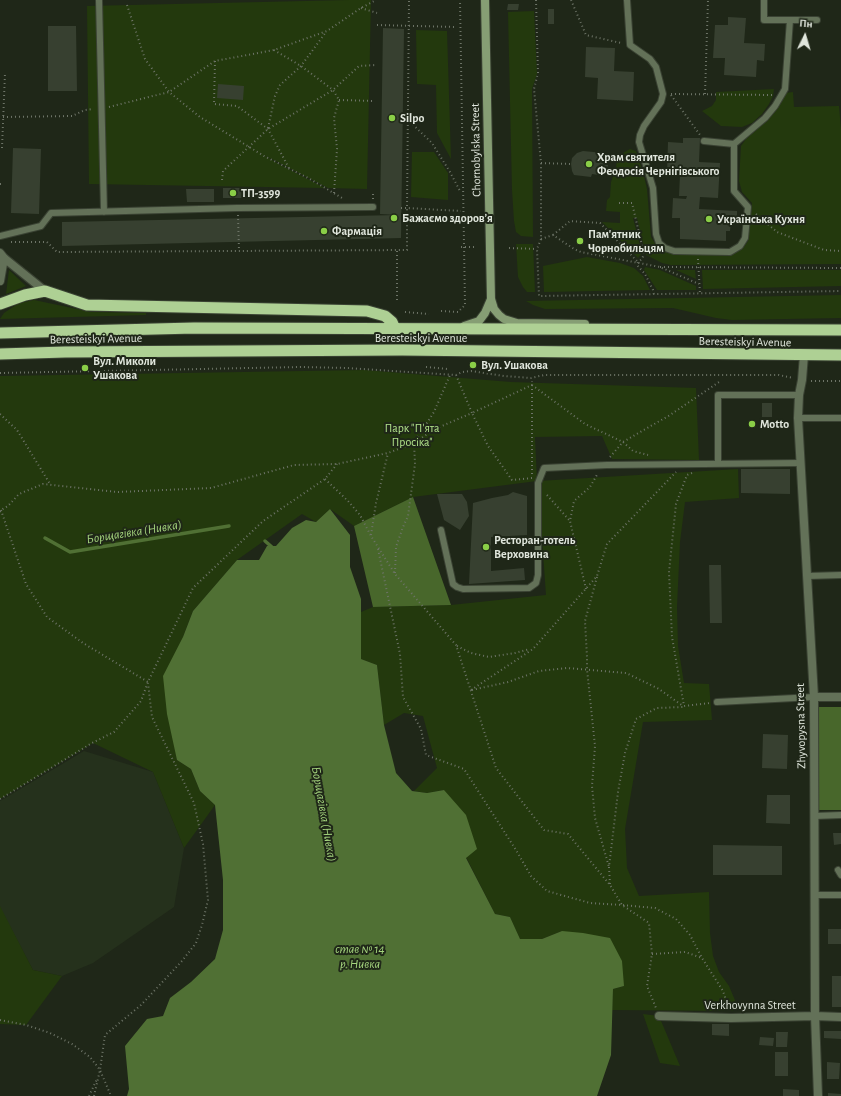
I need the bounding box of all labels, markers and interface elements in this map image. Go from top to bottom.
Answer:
north arrow [785,16,825,56]
text: Пн [799,17,813,30]
street label: Chornobylska Street [468,103,484,197]
place label: Silpo [400,111,424,125]
marker: Silpo [387,113,397,123]
place label: Храм святителя Феодосія Чернігівського [597,150,719,178]
marker: Храм святителя Феодосія Чернігівського [584,159,594,169]
place label: ТП-3599 [241,186,280,200]
marker: ТП-3599 [228,188,238,198]
place label: Бажаємо здоровʼя [402,211,493,225]
place label: Українська Кухня [717,212,805,226]
marker: Бажаємо здоровʼя [389,213,399,223]
marker: Українська Кухня [704,214,714,224]
place label: Фармація [332,224,382,238]
marker: Фармація [319,226,329,236]
place label: Пам'ятник Чорнобильцям [588,227,664,255]
marker: Пам'ятник Чорнобильцям [575,236,585,246]
street label: Beresteiskyi Avenue [50,331,142,347]
street label: Beresteiskyi Avenue [375,331,467,345]
street label: Beresteiskyi Avenue [699,334,791,350]
place label: Вул. Миколи Ушакова [93,354,156,382]
place label: Вул. Ушакова [481,358,548,372]
marker: Вул. Ушакова [468,360,478,370]
marker: Вул. Миколи Ушакова [80,363,90,373]
place label: Motto [760,417,789,431]
marker: Motto [747,419,757,429]
park label: Парк "П'ята Просіка" [384,421,440,449]
water label: Борщагівка (Нивка) [85,517,183,547]
place label: Ресторан-готель Верховина [494,533,575,561]
marker: Ресторан-готель Верховина [481,542,491,552]
street label: Zhyvopysna Street [793,683,809,769]
water label: Борщагівка (Нивка) [308,765,340,863]
water label: став № 14 р. Нивка [335,941,385,972]
street label: Verkhovynna Street [704,998,796,1012]

